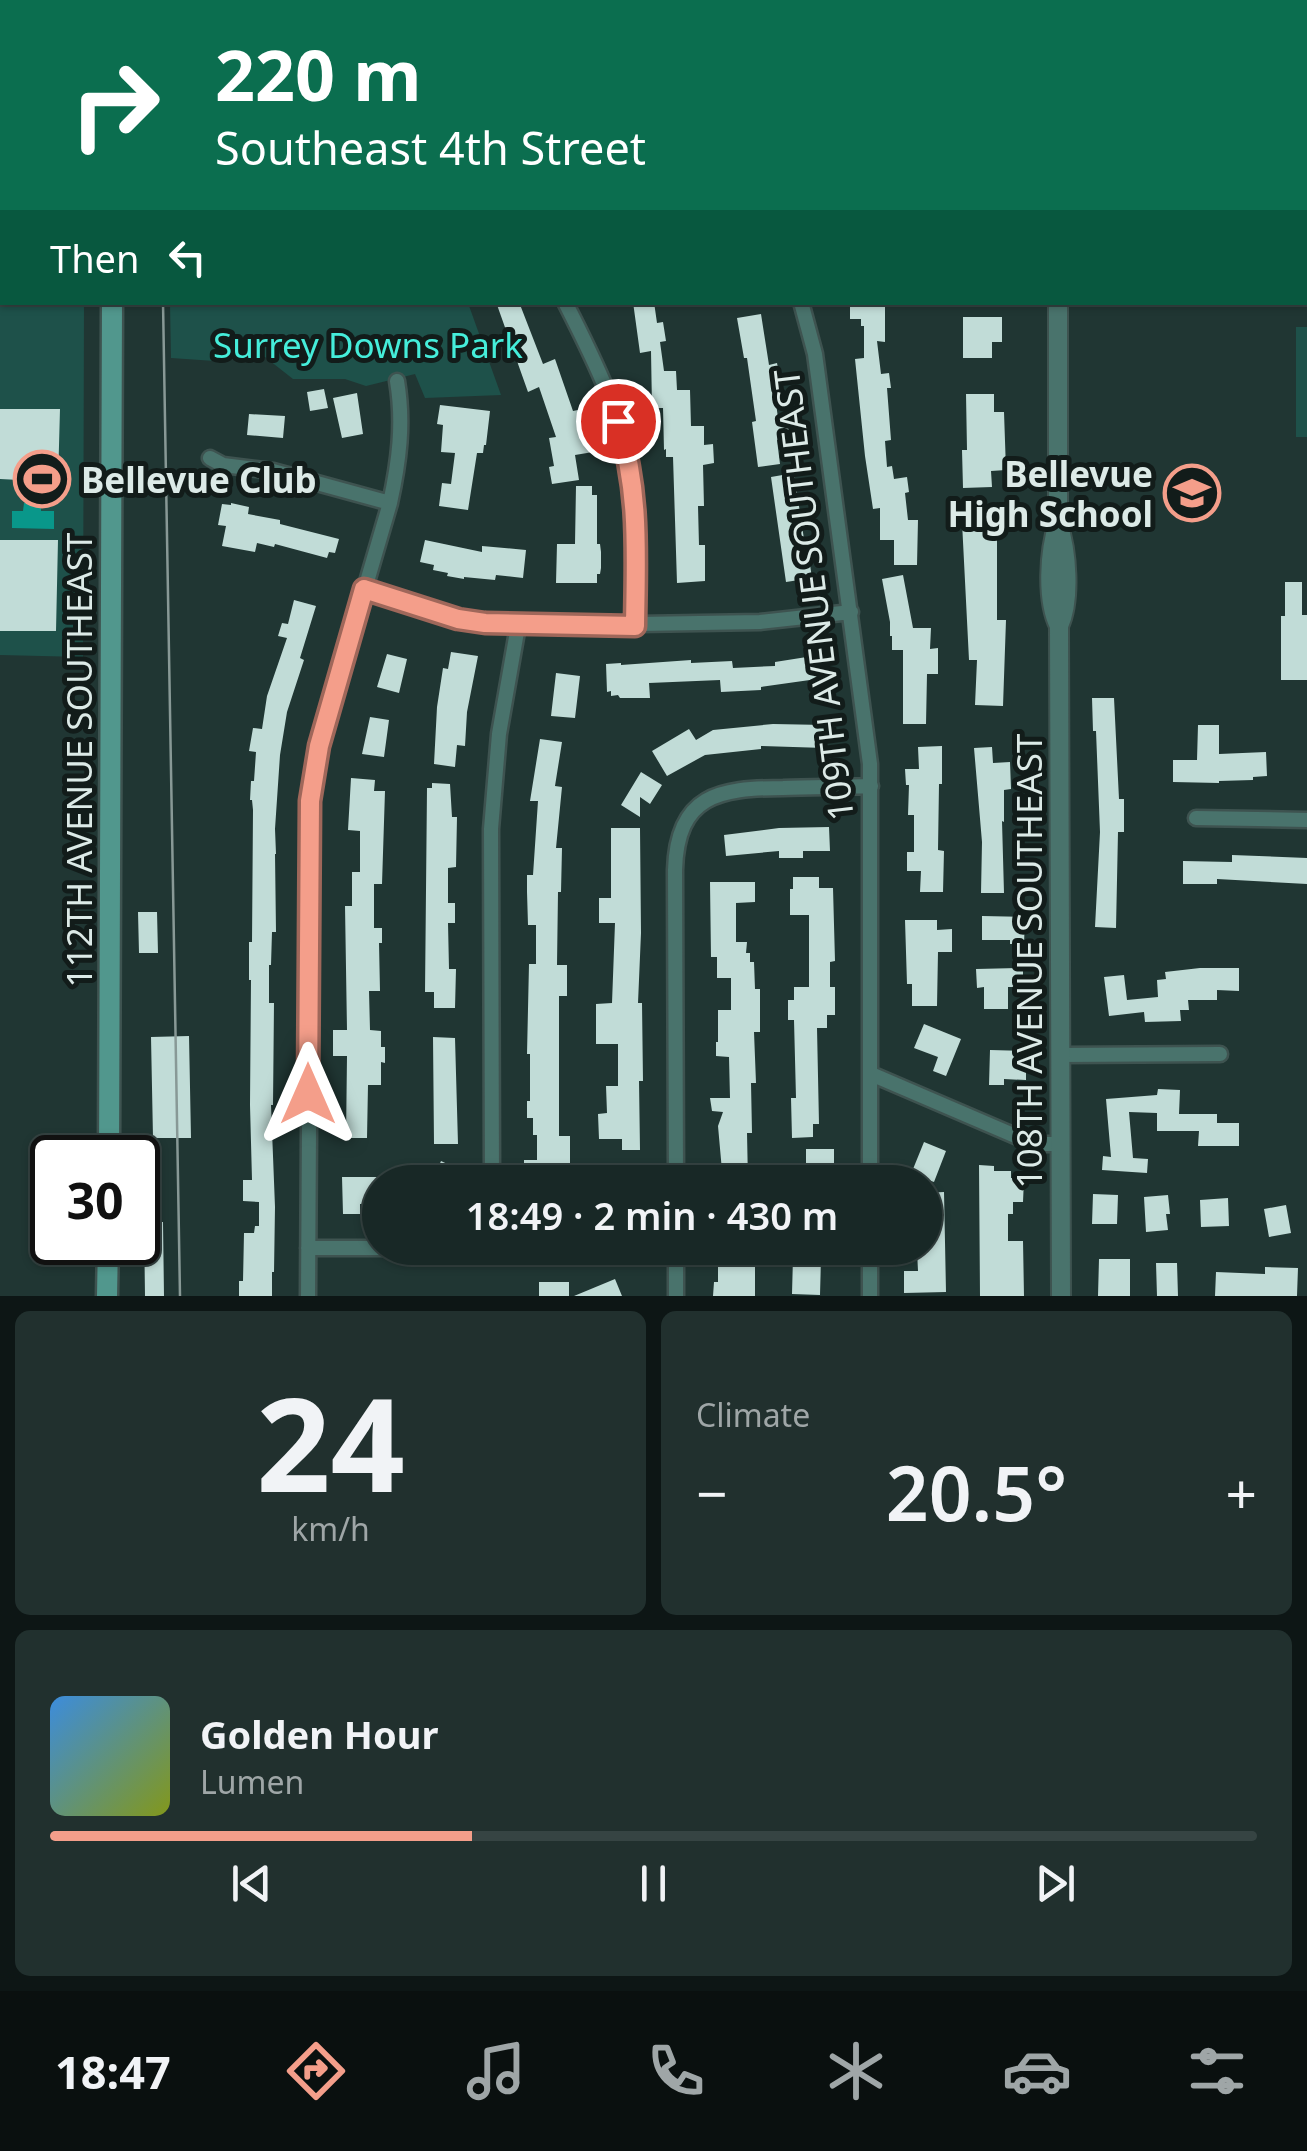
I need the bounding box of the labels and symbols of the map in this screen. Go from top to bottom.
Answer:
park label: Surrey Downs Park [213,321,523,368]
street label: 109TH AVENUE SOUTHEAST [762,366,864,824]
pin [576,379,661,464]
sports icon: Bellevue Club [12,449,72,509]
place label: Bellevue High School [948,450,1153,537]
place label: Bellevue Club [81,456,317,503]
school or university icon: Bellevue High School [1162,463,1222,523]
street label: 112TH AVENUE SOUTHEAST [55,532,102,987]
street label: 108TH AVENUE SOUTHEAST [1005,733,1052,1188]
position arrow [256,1042,360,1146]
speed limit sign: 30 [30,1135,160,1265]

